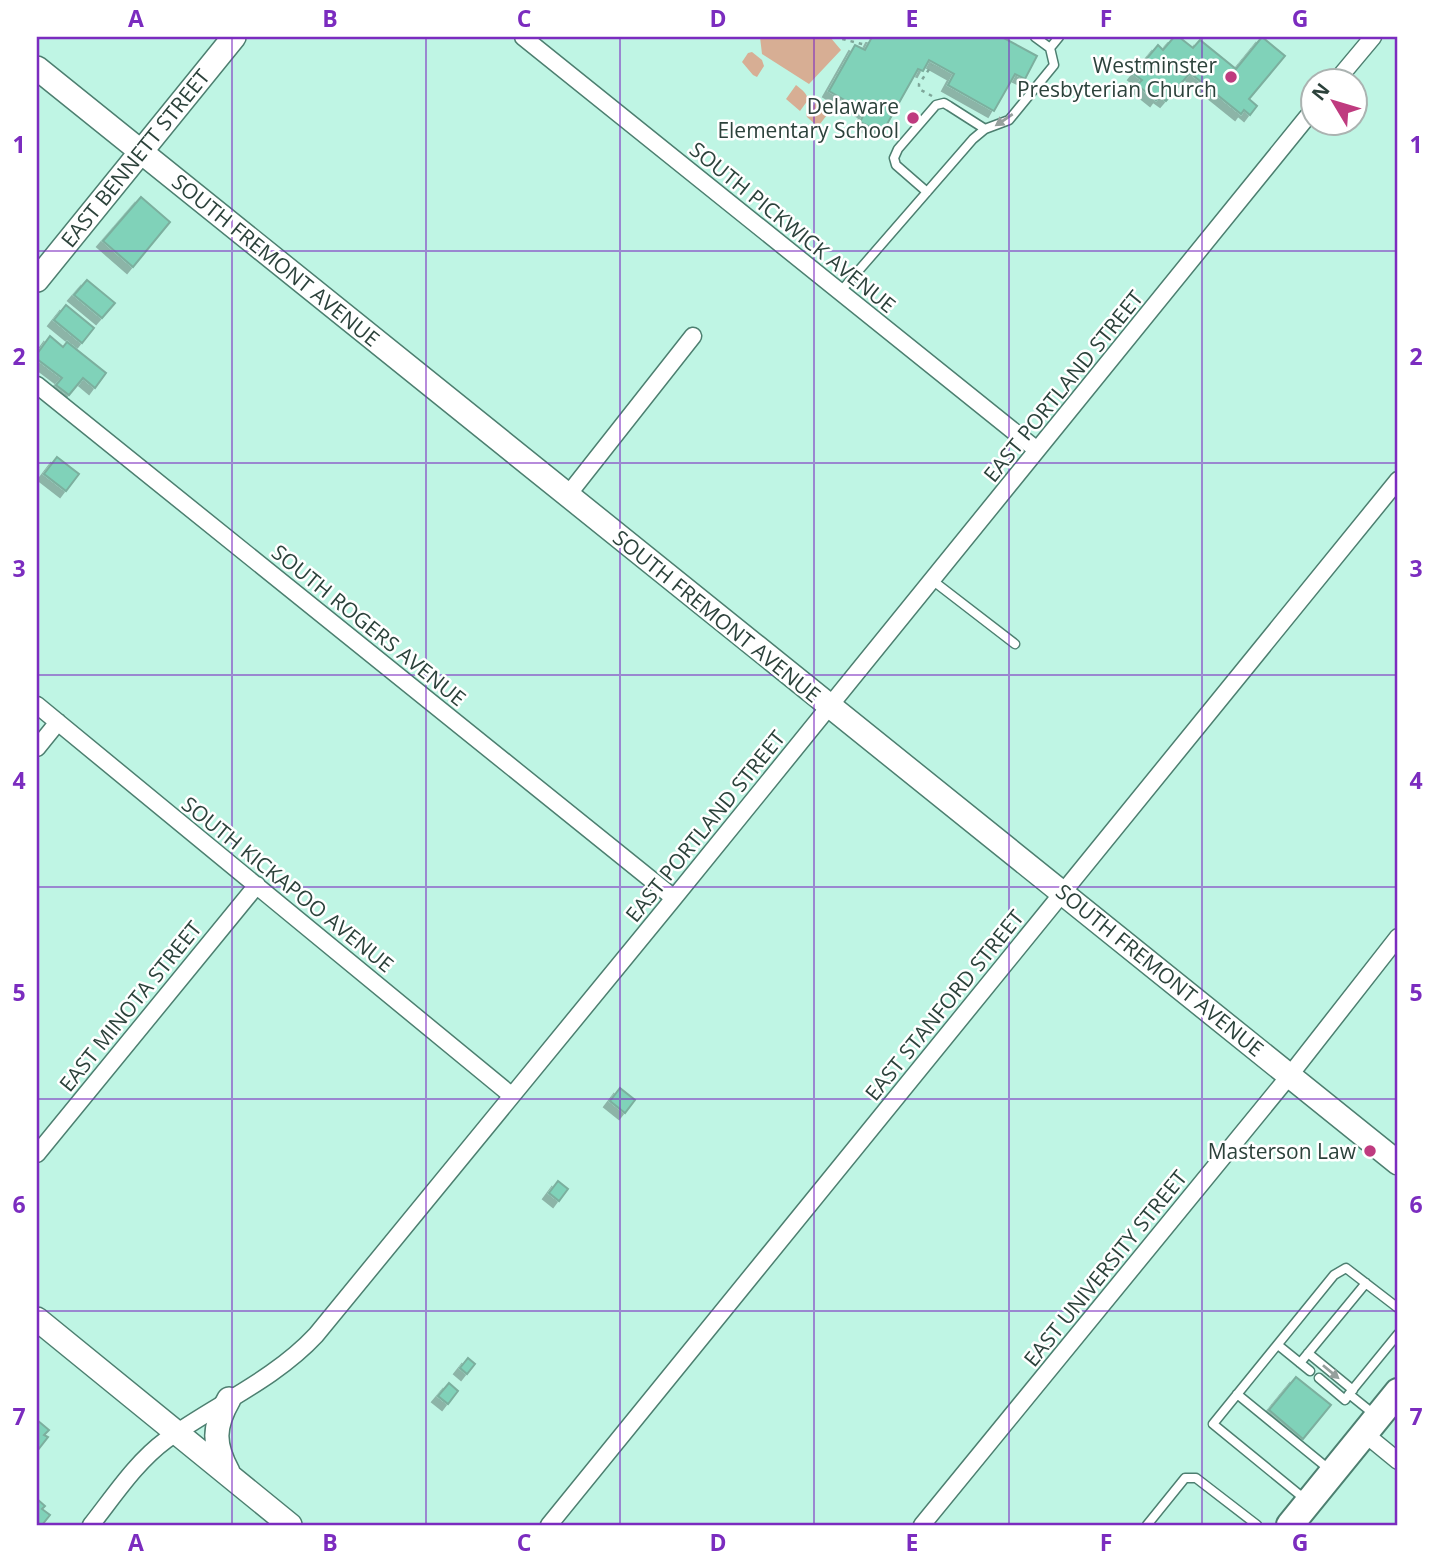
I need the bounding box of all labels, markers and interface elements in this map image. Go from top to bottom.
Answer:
text: A [128,2,144,34]
text: B [322,2,338,34]
text: C [517,2,531,34]
text: D [709,2,727,34]
text: E [906,2,918,34]
text: F [1100,2,1112,34]
text: G [1292,2,1308,34]
place label: Westminster Presbyterian Church [1017,51,1217,103]
street label: EAST BENNETT STREET [54,63,216,253]
north arrow [1298,66,1368,136]
marker: Westminster Presbyterian Church [1223,69,1239,85]
text: N [1306,77,1336,106]
place label: Delaware Elementary School [717,92,899,144]
marker: Delaware Elementary School [905,110,921,126]
one-way arrow [994,114,1014,127]
text: 1 [12,128,26,160]
text: 1 [1409,128,1423,160]
street label: SOUTH PICKWICK AVENUE [684,135,902,319]
street label: SOUTH FREMONT AVENUE [166,167,386,353]
street label: EAST PORTLAND STREET [977,284,1149,488]
text: 2 [12,340,26,372]
text: 2 [1409,340,1423,372]
street label: SOUTH FREMONT AVENUE [607,523,827,709]
street label: SOUTH ROGERS AVENUE [266,538,472,712]
text: 3 [12,552,26,584]
text: 3 [1409,552,1423,584]
street label: EAST PORTLAND STREET [619,724,791,928]
text: 4 [12,764,26,796]
text: 4 [1409,764,1423,796]
street label: SOUTH KICKAPOO AVENUE [176,790,400,978]
street label: SOUTH FREMONT AVENUE [1050,877,1270,1063]
street label: EAST STANFORD STREET [858,904,1030,1106]
street label: EAST MINOTA STREET [53,915,208,1097]
text: 5 [12,976,26,1008]
text: 5 [1409,976,1423,1008]
place label: Masterson Law [1208,1137,1357,1165]
marker: Masterson Law [1362,1143,1378,1159]
street label: EAST UNIVERSITY STREET [1017,1164,1193,1372]
text: 6 [12,1188,26,1220]
text: 6 [1409,1188,1423,1220]
one-way arrow [1322,1364,1339,1379]
text: 7 [12,1400,26,1432]
text: 7 [1409,1400,1423,1432]
text: A [128,1526,144,1558]
text: B [322,1526,338,1558]
text: C [517,1526,531,1558]
text: D [709,1526,727,1558]
text: E [906,1526,918,1558]
text: F [1100,1526,1112,1558]
text: G [1292,1526,1308,1558]

